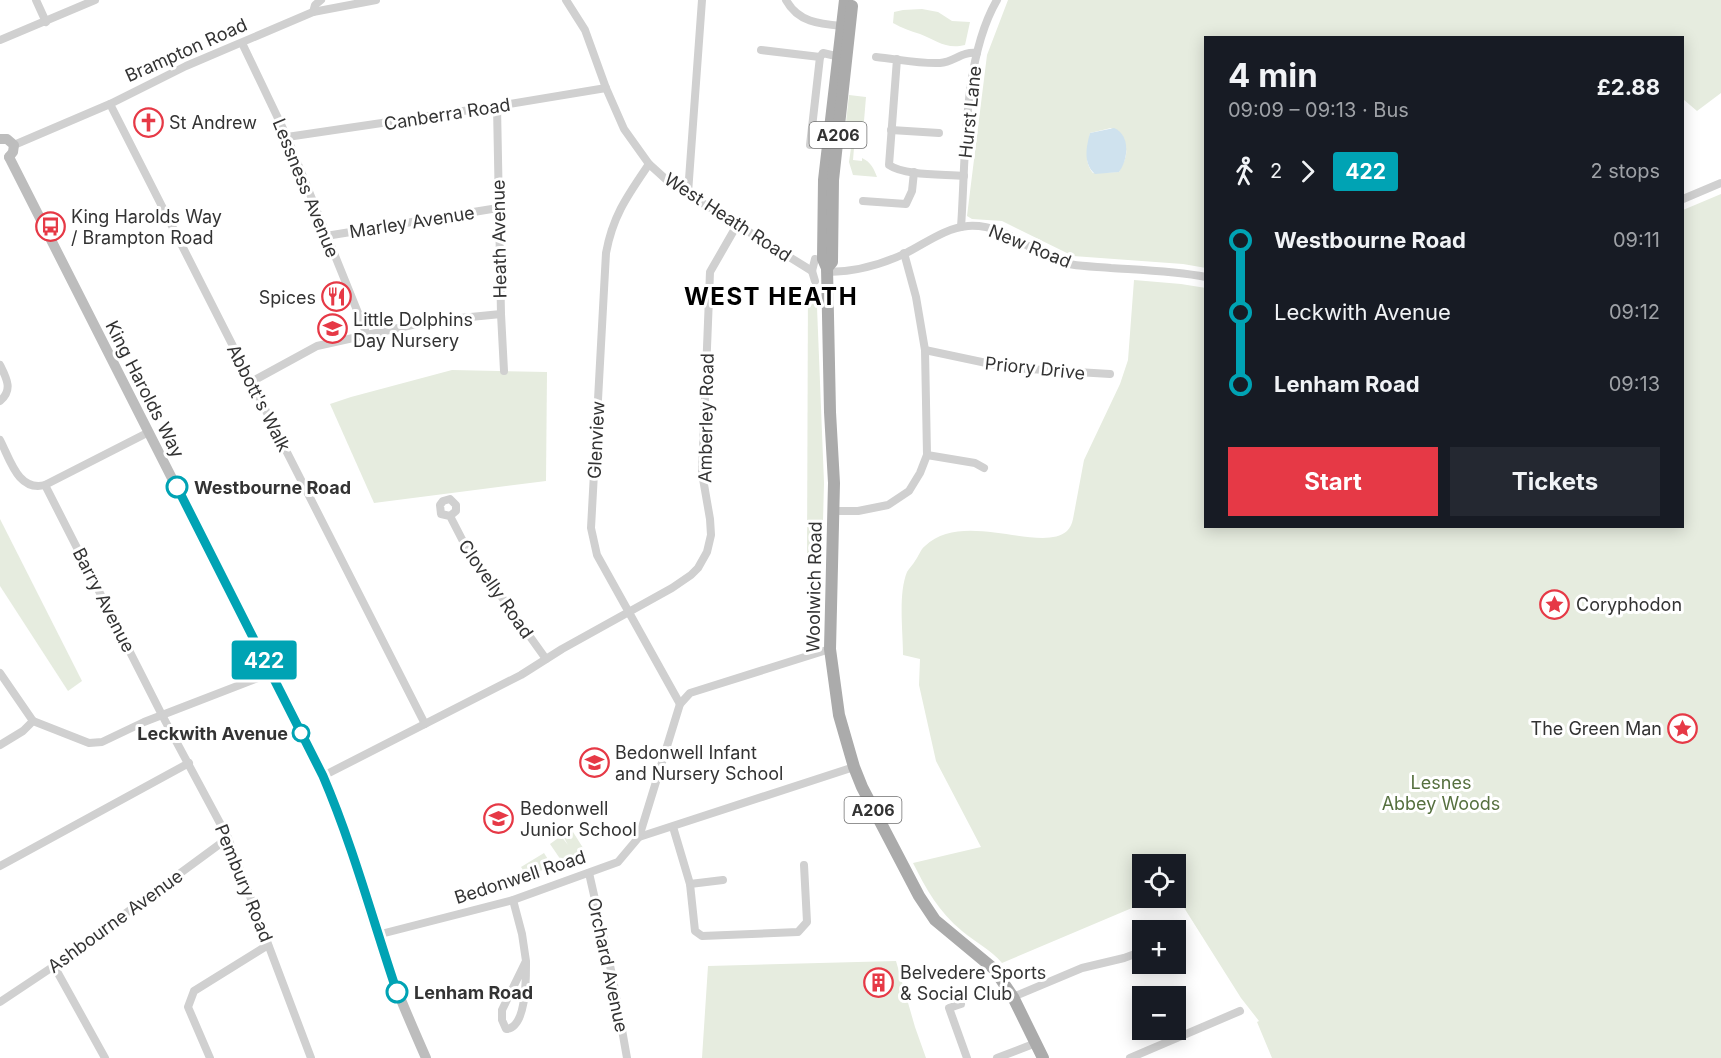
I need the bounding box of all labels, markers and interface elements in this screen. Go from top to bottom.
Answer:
street label: Brampton Road [122,14,250,86]
text: 4 min [1228,55,1318,95]
street label: Hurst Lane [955,65,985,159]
text: £2.88 [1597,74,1660,100]
street label: Canberra Road [382,94,512,134]
text: 09:09 – 09:13 · Bus [1228,98,1409,122]
church icon: St Andrew [132,106,164,138]
place label: St Andrew [169,112,257,133]
street label: Lessness Avenue [269,115,343,261]
road number: A206 [810,122,866,148]
icon: walk [1228,155,1261,188]
icon: forward [1291,155,1324,188]
text: 2 [1270,159,1282,183]
text: 422 [1345,159,1386,184]
text: 2 stops [1590,159,1660,183]
street label: West Heath Road [661,168,795,266]
street label: Heath Avenue [487,179,511,299]
street label: Marley Avenue [348,202,476,242]
place label: King Harolds Way / Brampton Road [71,206,222,248]
bus stop icon: King Harolds Way / Brampton Road [34,210,66,242]
street label: New Road [986,220,1074,272]
text: Westbourne Road [1274,227,1466,253]
text: 09:11 [1613,228,1660,252]
restaurant icon: Spices [321,281,353,313]
district label: WEST HEATH [684,282,858,311]
place label: Spices [259,287,316,308]
text: Leckwith Avenue [1274,299,1451,325]
text: 09:12 [1609,300,1660,324]
place label: Little Dolphins Day Nursery [353,309,473,351]
school or university icon: Little Dolphins Day Nursery [316,313,348,345]
street label: King Harolds Way [101,317,189,461]
street label: Abbott's Walk [223,341,295,455]
street label: Priory Drive [984,352,1086,384]
street label: Amberley Road [694,353,718,483]
text: Lenham Road [1274,371,1420,397]
text: 09:13 [1609,372,1660,396]
street label: Glenview [583,400,609,480]
button: Start [1228,447,1438,516]
button: Tickets [1450,447,1660,516]
marker: Westbourne Road [166,476,188,498]
place label: Westbourne Road [194,477,351,498]
street label: Woolwich Road [802,521,826,653]
street label: Clovelly Road [454,536,538,642]
street label: Barry Avenue [69,544,139,656]
place icon: Coryphodon [1539,588,1571,620]
place label: Coryphodon [1576,594,1682,615]
line badge: 422 [230,640,298,680]
text: 422 [244,648,284,673]
place icon: The Green Man [1667,712,1699,744]
place label: The Green Man [1531,718,1662,739]
place label: Leckwith Avenue [137,723,288,744]
marker: Leckwith Avenue [292,724,310,742]
place label: Bedonwell Infant and Nursery School [615,742,783,784]
school or university icon: Bedonwell Infant and Nursery School [578,746,610,778]
park label: Lesnes Abbey Woods [1382,772,1500,814]
road number: A206 [844,797,902,823]
place label: Bedonwell Junior School [520,798,637,840]
school or university icon: Bedonwell Junior School [483,802,515,834]
street label: Pembury Road [211,821,277,945]
street label: Bedonwell Road [452,846,588,908]
map controls [1132,854,1186,1040]
button: locate [1132,854,1186,908]
street label: Ashbourne Avenue [44,865,186,977]
street label: Orchard Avenue [583,896,633,1034]
button: + [1132,920,1186,974]
place label: Belvedere Sports & Social Club [900,962,1046,1004]
building icon: Belvedere Sports & Social Club [863,966,895,998]
marker: Lenham Road [386,981,408,1003]
place label: Lenham Road [414,982,533,1003]
button: − [1132,986,1186,1040]

